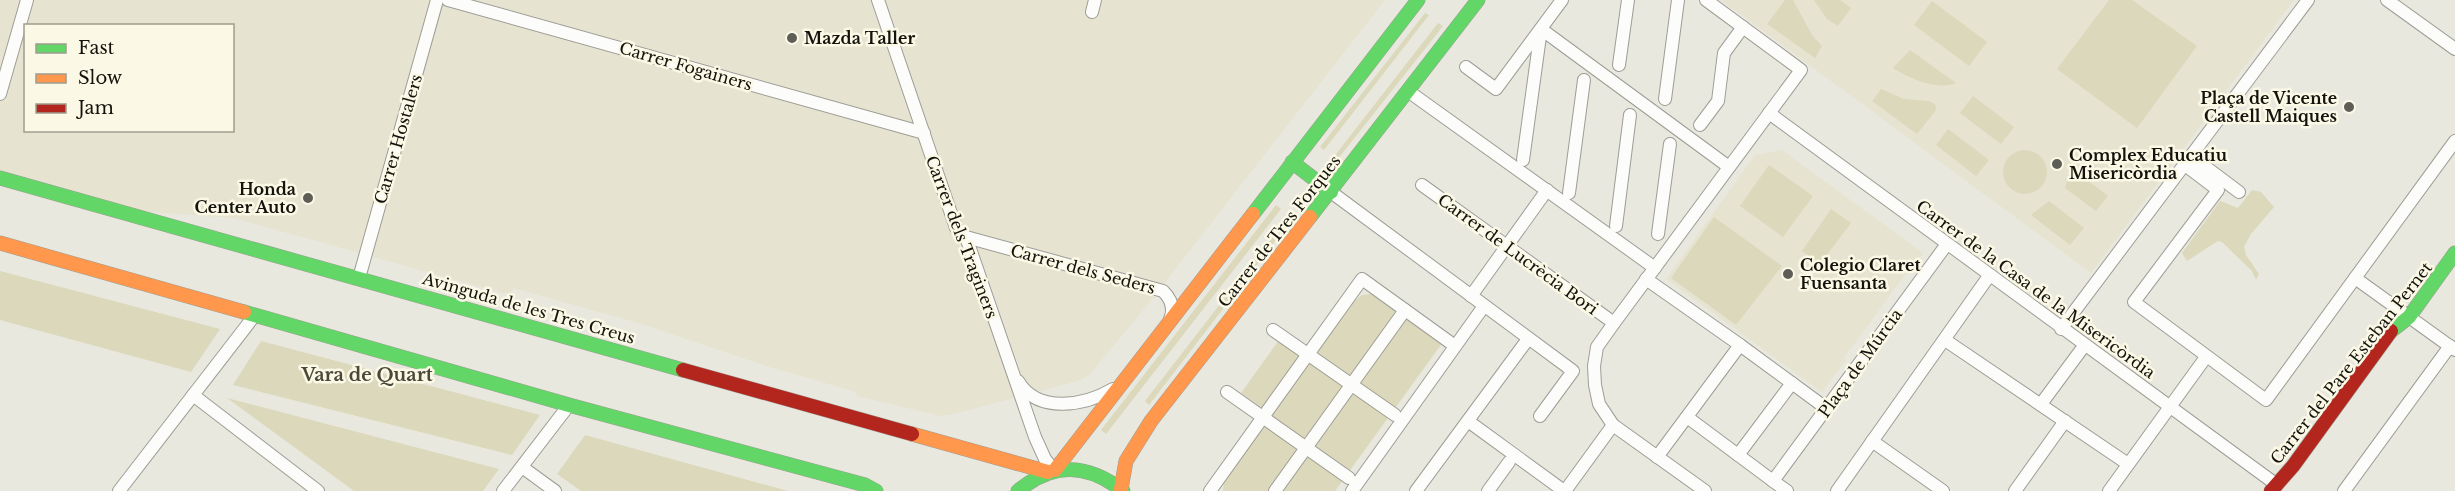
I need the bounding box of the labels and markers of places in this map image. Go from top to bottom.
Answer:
place label: Mazda Taller [804,28,915,48]
marker: Mazda Taller [785,31,799,45]
place label: Plaça de Vicente Castell Maiques [2200,88,2337,126]
marker: Plaça de Vicente Castell Maiques [2342,100,2356,114]
place label: Complex Educatiu Misericòrdia [2069,145,2228,183]
marker: Complex Educatiu Misericòrdia [2050,157,2064,171]
place label: Honda Center Auto [195,179,296,217]
marker: Honda Center Auto [301,191,315,205]
place label: Colegio Claret Fuensanta [1800,255,1921,293]
marker: Colegio Claret Fuensanta [1781,267,1795,281]

